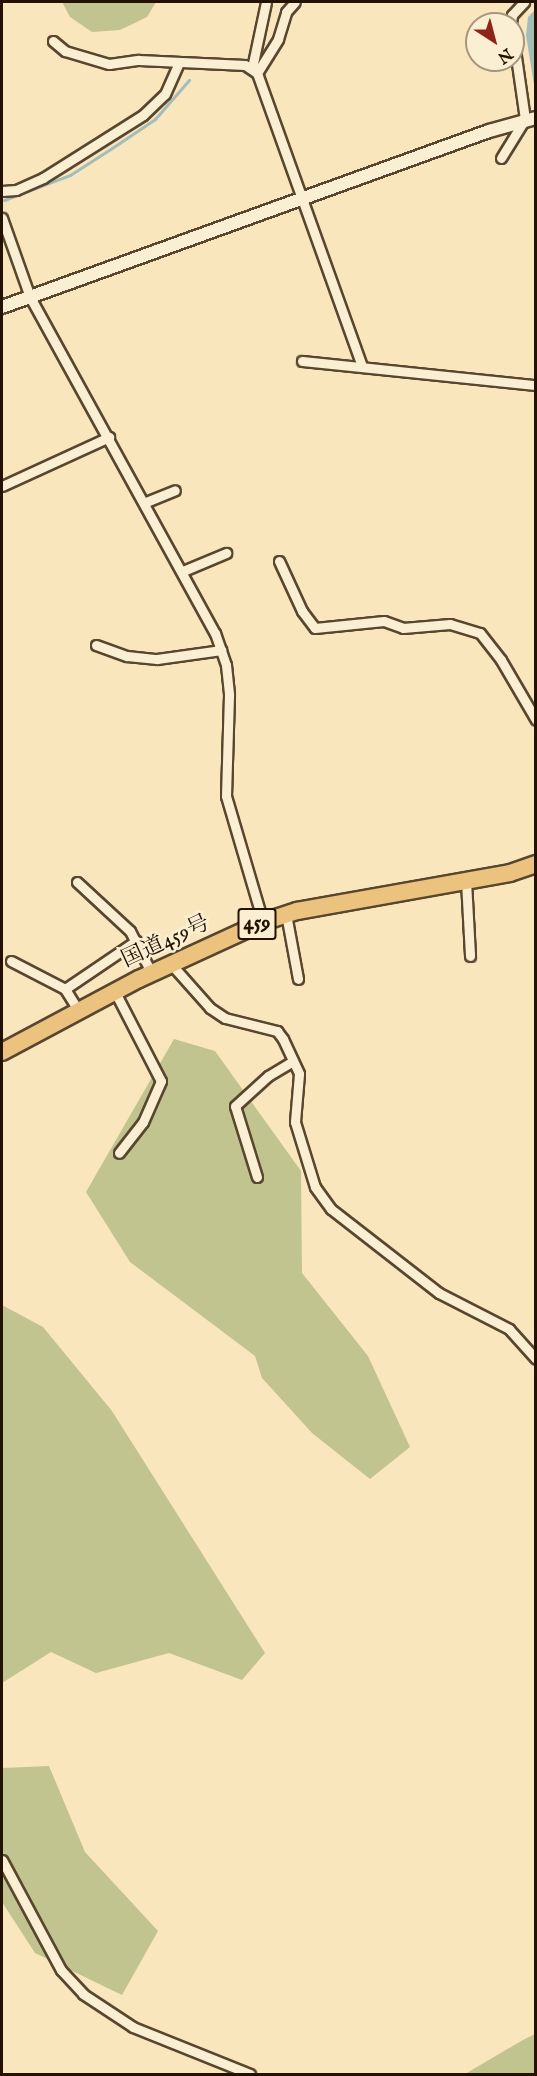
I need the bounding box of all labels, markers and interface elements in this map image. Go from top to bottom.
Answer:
north arrow [465,12,525,72]
text: N [493,43,516,67]
road number: 459 [238,906,276,942]
street label: 国道459号 [118,910,214,974]

